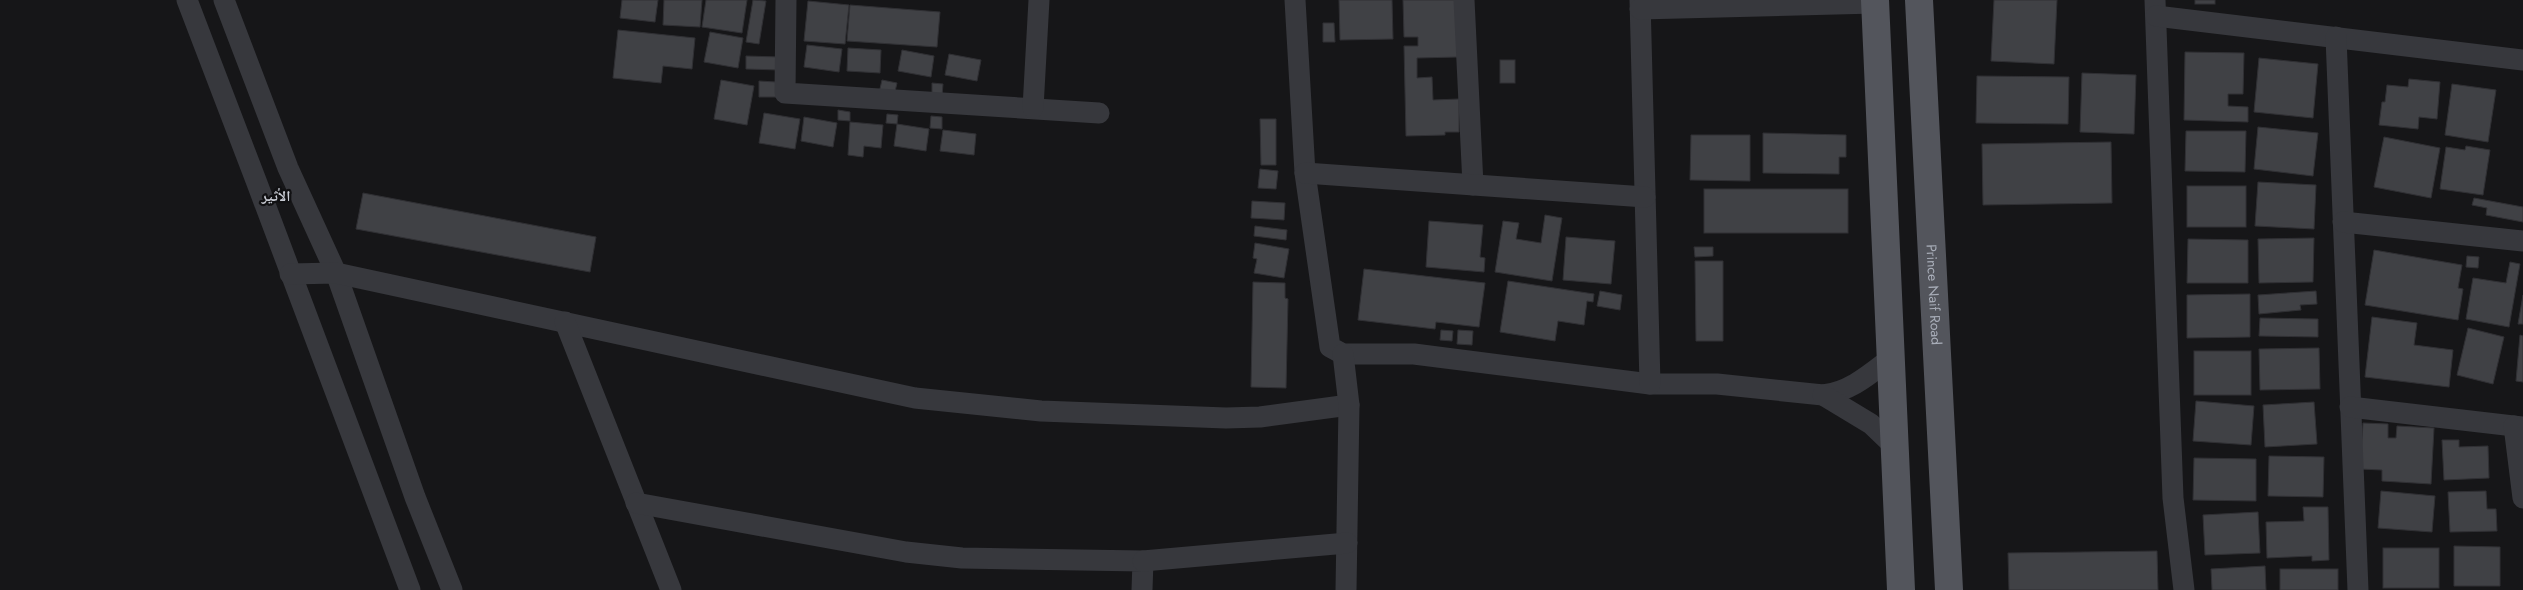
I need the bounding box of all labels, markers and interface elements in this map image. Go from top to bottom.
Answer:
district label: الأثير [261,185,290,207]
street label: Prince Naif Road [1921,244,1947,346]

